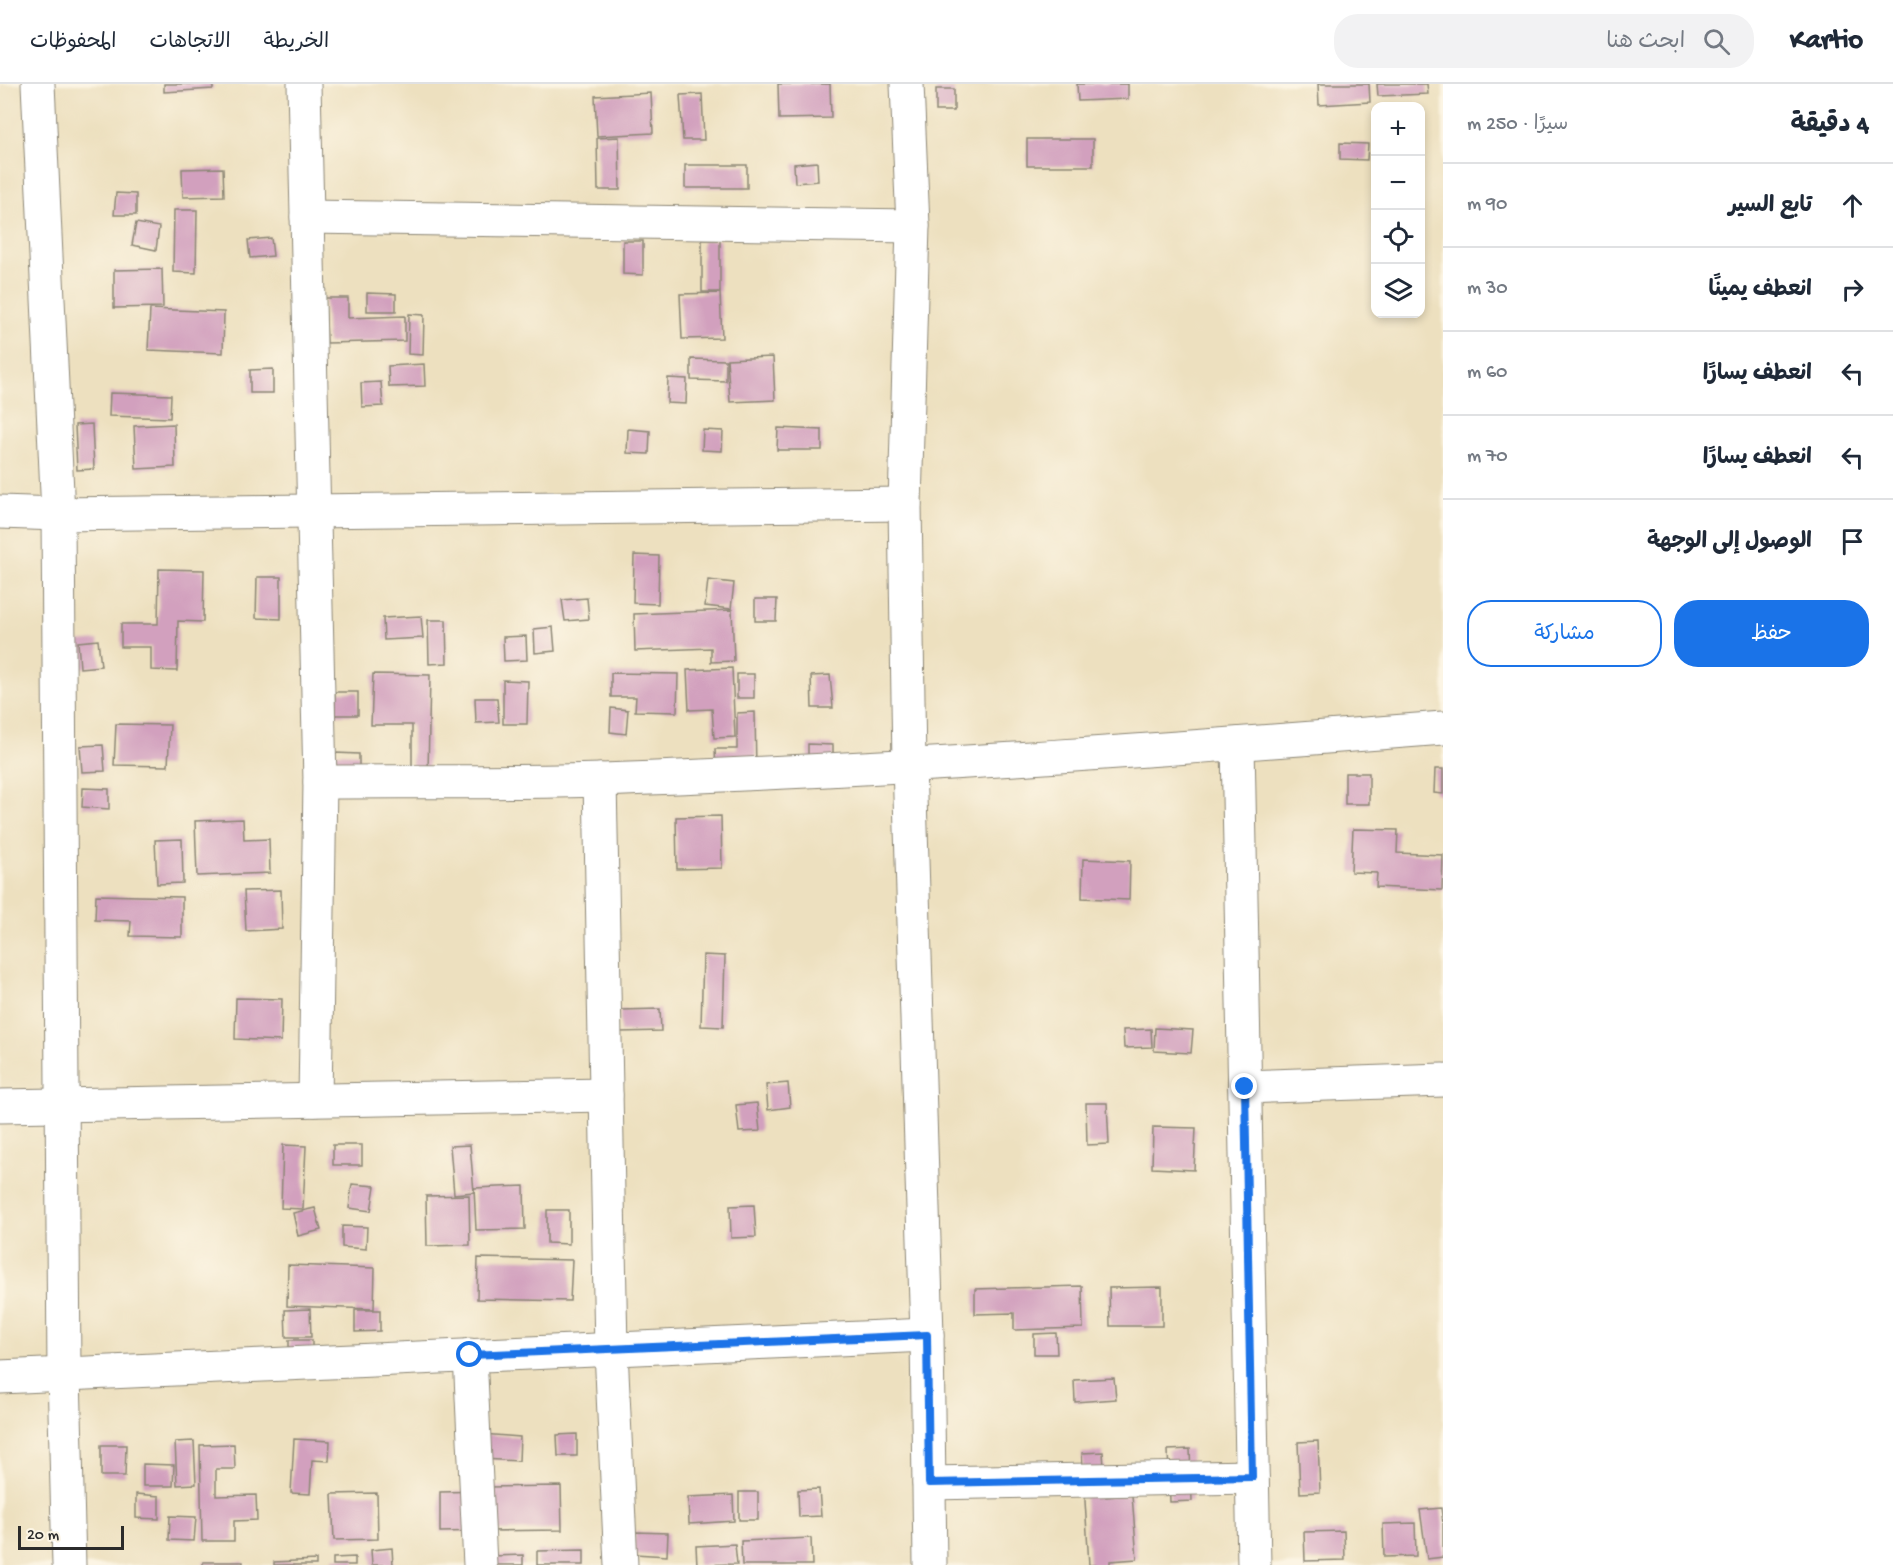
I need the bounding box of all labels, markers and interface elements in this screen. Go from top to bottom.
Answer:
search box [1334,14,1754,68]
icon: search [1700,25,1733,58]
text: Kartio [1790,25,1863,58]
text: ابحث هنا [1606,30,1685,56]
text: المحفوظات [30,31,116,56]
text: الاتجاهات [149,31,231,56]
text: الخريطة [264,31,329,56]
map controls [1371,102,1425,318]
button: + [1371,102,1425,156]
text: 4 دقيقة [1791,111,1869,142]
text: سيرًا · 250 m [1467,114,1568,137]
button: − [1371,156,1425,210]
icon: ahead [1836,189,1869,222]
text: 90 m [1467,194,1507,217]
text: تابع السير [1728,194,1812,220]
button: locate [1371,210,1425,264]
button: layers [1371,264,1425,318]
icon: right [1836,273,1869,306]
text: 30 m [1467,278,1508,301]
text: انعطف يمينًا [1709,278,1812,304]
icon: left [1836,357,1869,390]
text: 60 m [1467,362,1507,385]
text: انعطف يسارًا [1703,362,1812,388]
icon: left [1836,441,1869,474]
text: 70 m [1467,446,1508,469]
text: انعطف يسارًا [1703,446,1812,472]
icon: arrive [1836,525,1869,558]
text: الوصول إلى الوجهة [1647,530,1812,556]
button: مشاركة [1467,600,1662,667]
button: حفظ [1674,600,1869,667]
route end [1231,1073,1257,1099]
route start [456,1341,482,1367]
scale bar [18,1523,124,1550]
text: 20 m [27,1527,59,1546]

